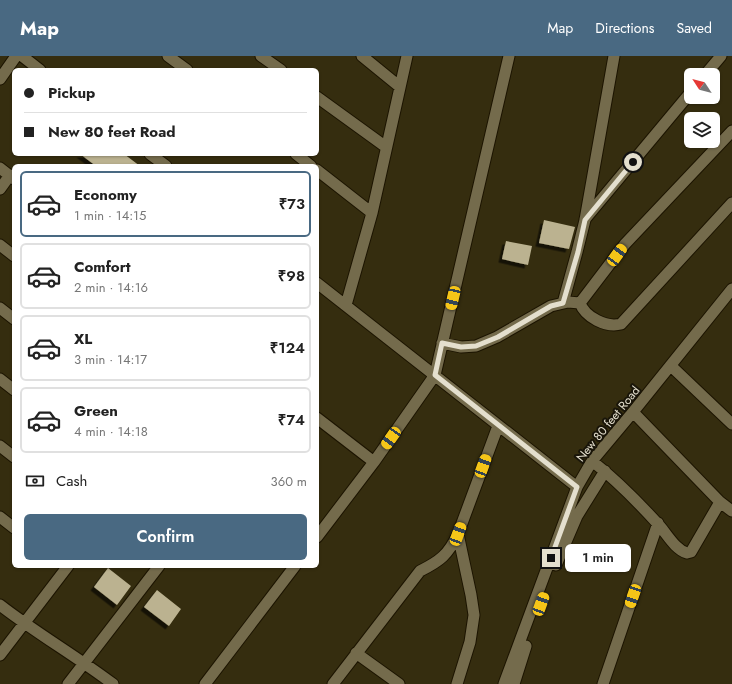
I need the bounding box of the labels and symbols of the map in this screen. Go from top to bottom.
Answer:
north arrow [684,68,720,104]
route start [624,153,642,171]
car [605,242,629,268]
car [444,285,462,311]
street label: New 80 feet Road [572,382,644,466]
car [379,425,403,451]
car [473,453,493,479]
car [448,521,468,547]
callout: 1 min [565,544,631,572]
route end [542,549,560,567]
car [623,583,643,609]
car [531,591,551,617]

